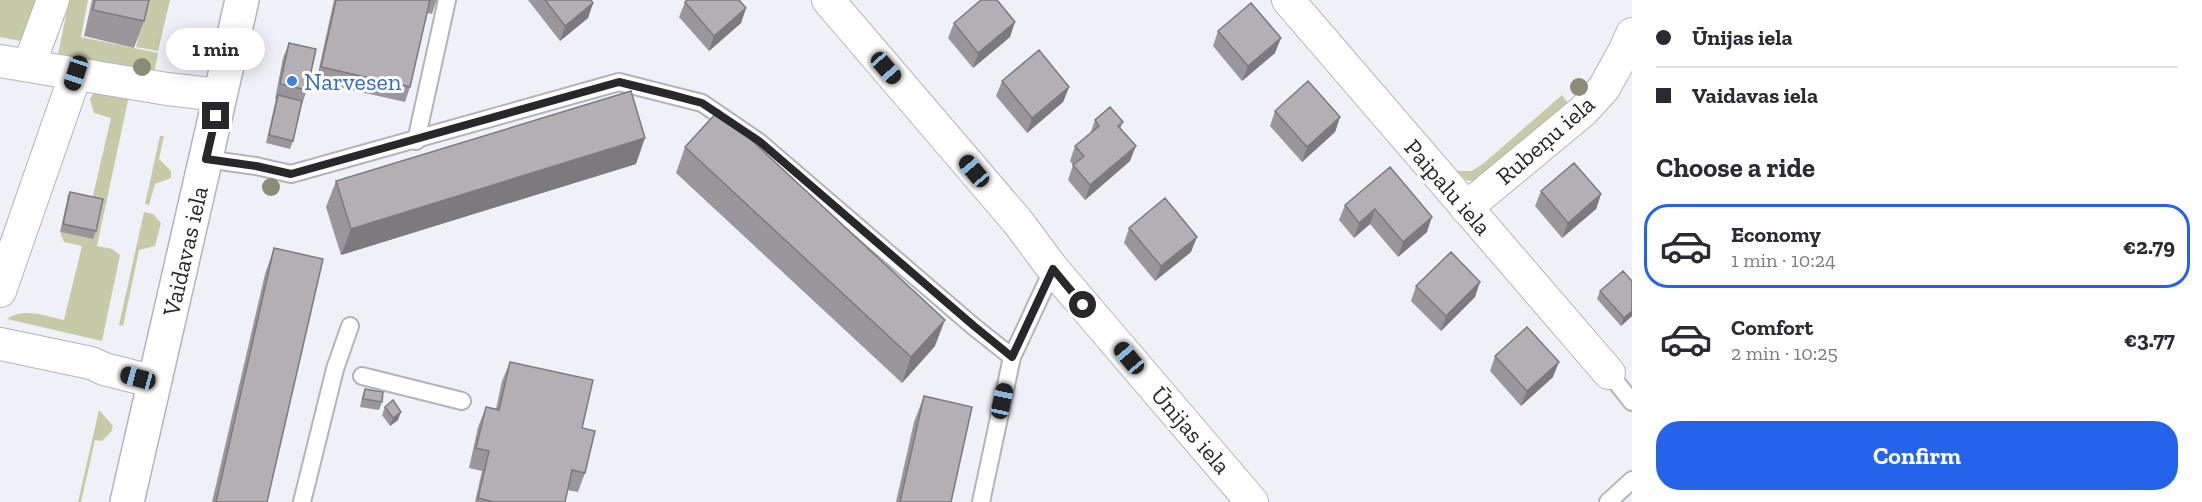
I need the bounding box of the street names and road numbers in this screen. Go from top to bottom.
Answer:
street label: Rubeņu iela [1490,89,1600,191]
street label: Paipalu iela [1398,133,1498,241]
street label: Vaidavas iela [156,183,214,320]
street label: Ūnijas iela [1145,380,1237,480]

